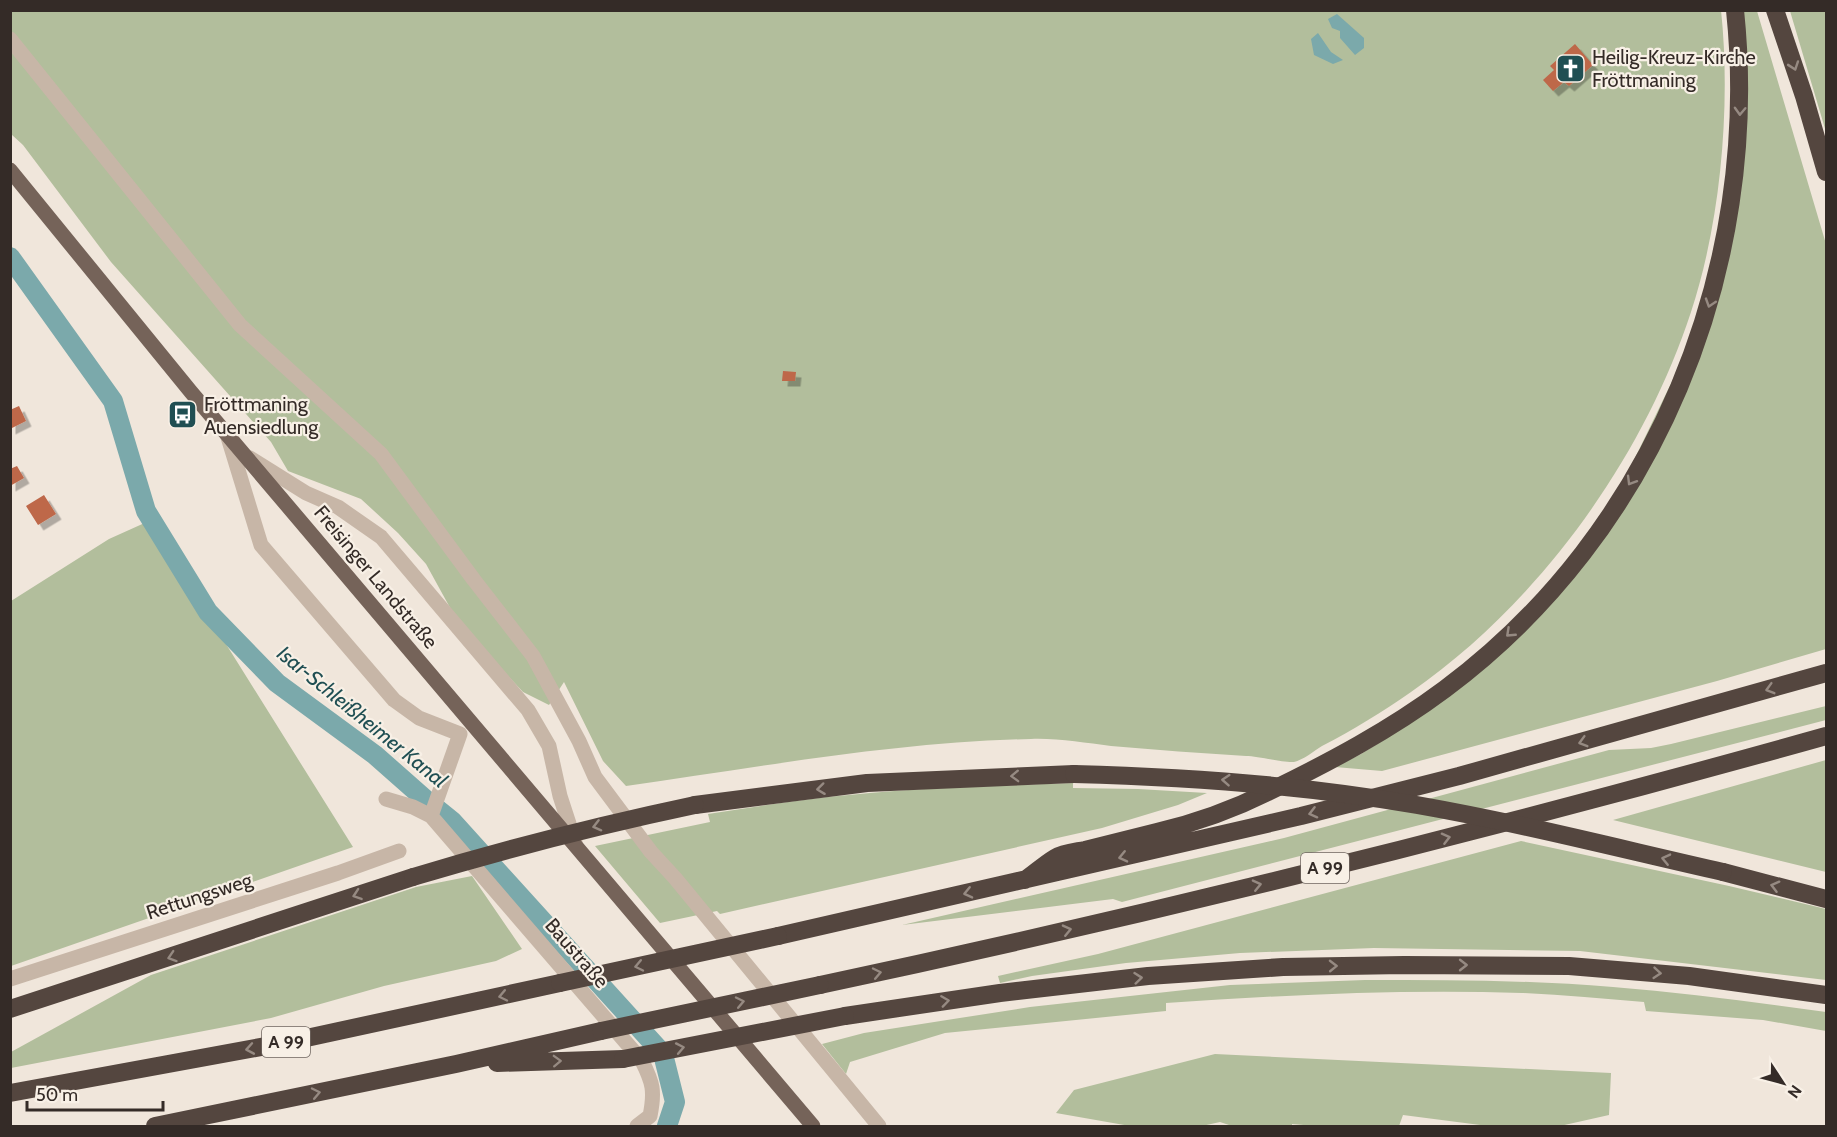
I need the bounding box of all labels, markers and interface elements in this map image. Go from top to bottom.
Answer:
place label: Heilig-Kreuz-Kirche Fröttmaning [1592,45,1756,92]
church icon: Heilig-Kreuz-Kirche Fröttmaning [1555,52,1587,84]
one-way arrow [1787,60,1799,71]
one-way arrow [1734,106,1747,115]
one-way arrow [1705,297,1717,308]
place label: Fröttmaning Auensiedlung [204,392,319,439]
bus stop icon: Fröttmaning Auensiedlung [167,399,199,431]
one-way arrow [1627,475,1639,485]
street label: Freisinger Landstraße [309,501,443,653]
one-way arrow [1507,626,1517,637]
water label: Isar-Schleißheimer Kanal [272,640,452,793]
one-way arrow [1766,682,1776,694]
one-way arrow [1578,734,1588,747]
one-way arrow [1011,770,1020,783]
one-way arrow [1221,774,1230,787]
one-way arrow [816,782,826,794]
one-way arrow [1308,806,1318,819]
one-way arrow [592,819,602,832]
one-way arrow [1441,833,1451,846]
one-way arrow [1118,850,1128,863]
road number: A 99 [1301,853,1349,883]
one-way arrow [1661,853,1671,866]
street label: Rettungsweg [143,867,256,924]
one-way arrow [1252,879,1262,892]
one-way arrow [1770,880,1780,893]
one-way arrow [963,886,973,899]
one-way arrow [352,888,363,901]
street label: Baustraße [540,913,614,993]
one-way arrow [1062,925,1072,938]
one-way arrow [167,949,178,962]
one-way arrow [634,959,644,972]
one-way arrow [1458,959,1467,971]
one-way arrow [1328,960,1337,972]
one-way arrow [1653,966,1662,979]
one-way arrow [872,967,882,980]
one-way arrow [1134,972,1143,984]
one-way arrow [498,989,508,1002]
one-way arrow [735,996,745,1009]
one-way arrow [940,996,949,1008]
road number: A 99 [262,1027,310,1057]
one-way arrow [246,1042,256,1055]
one-way arrow [675,1042,685,1055]
north arrow [1753,1053,1813,1113]
one-way arrow [552,1055,561,1067]
scale bar [27,1074,164,1112]
text: N [1784,1081,1806,1102]
text: 50 m [36,1084,78,1106]
one-way arrow [310,1087,320,1100]

